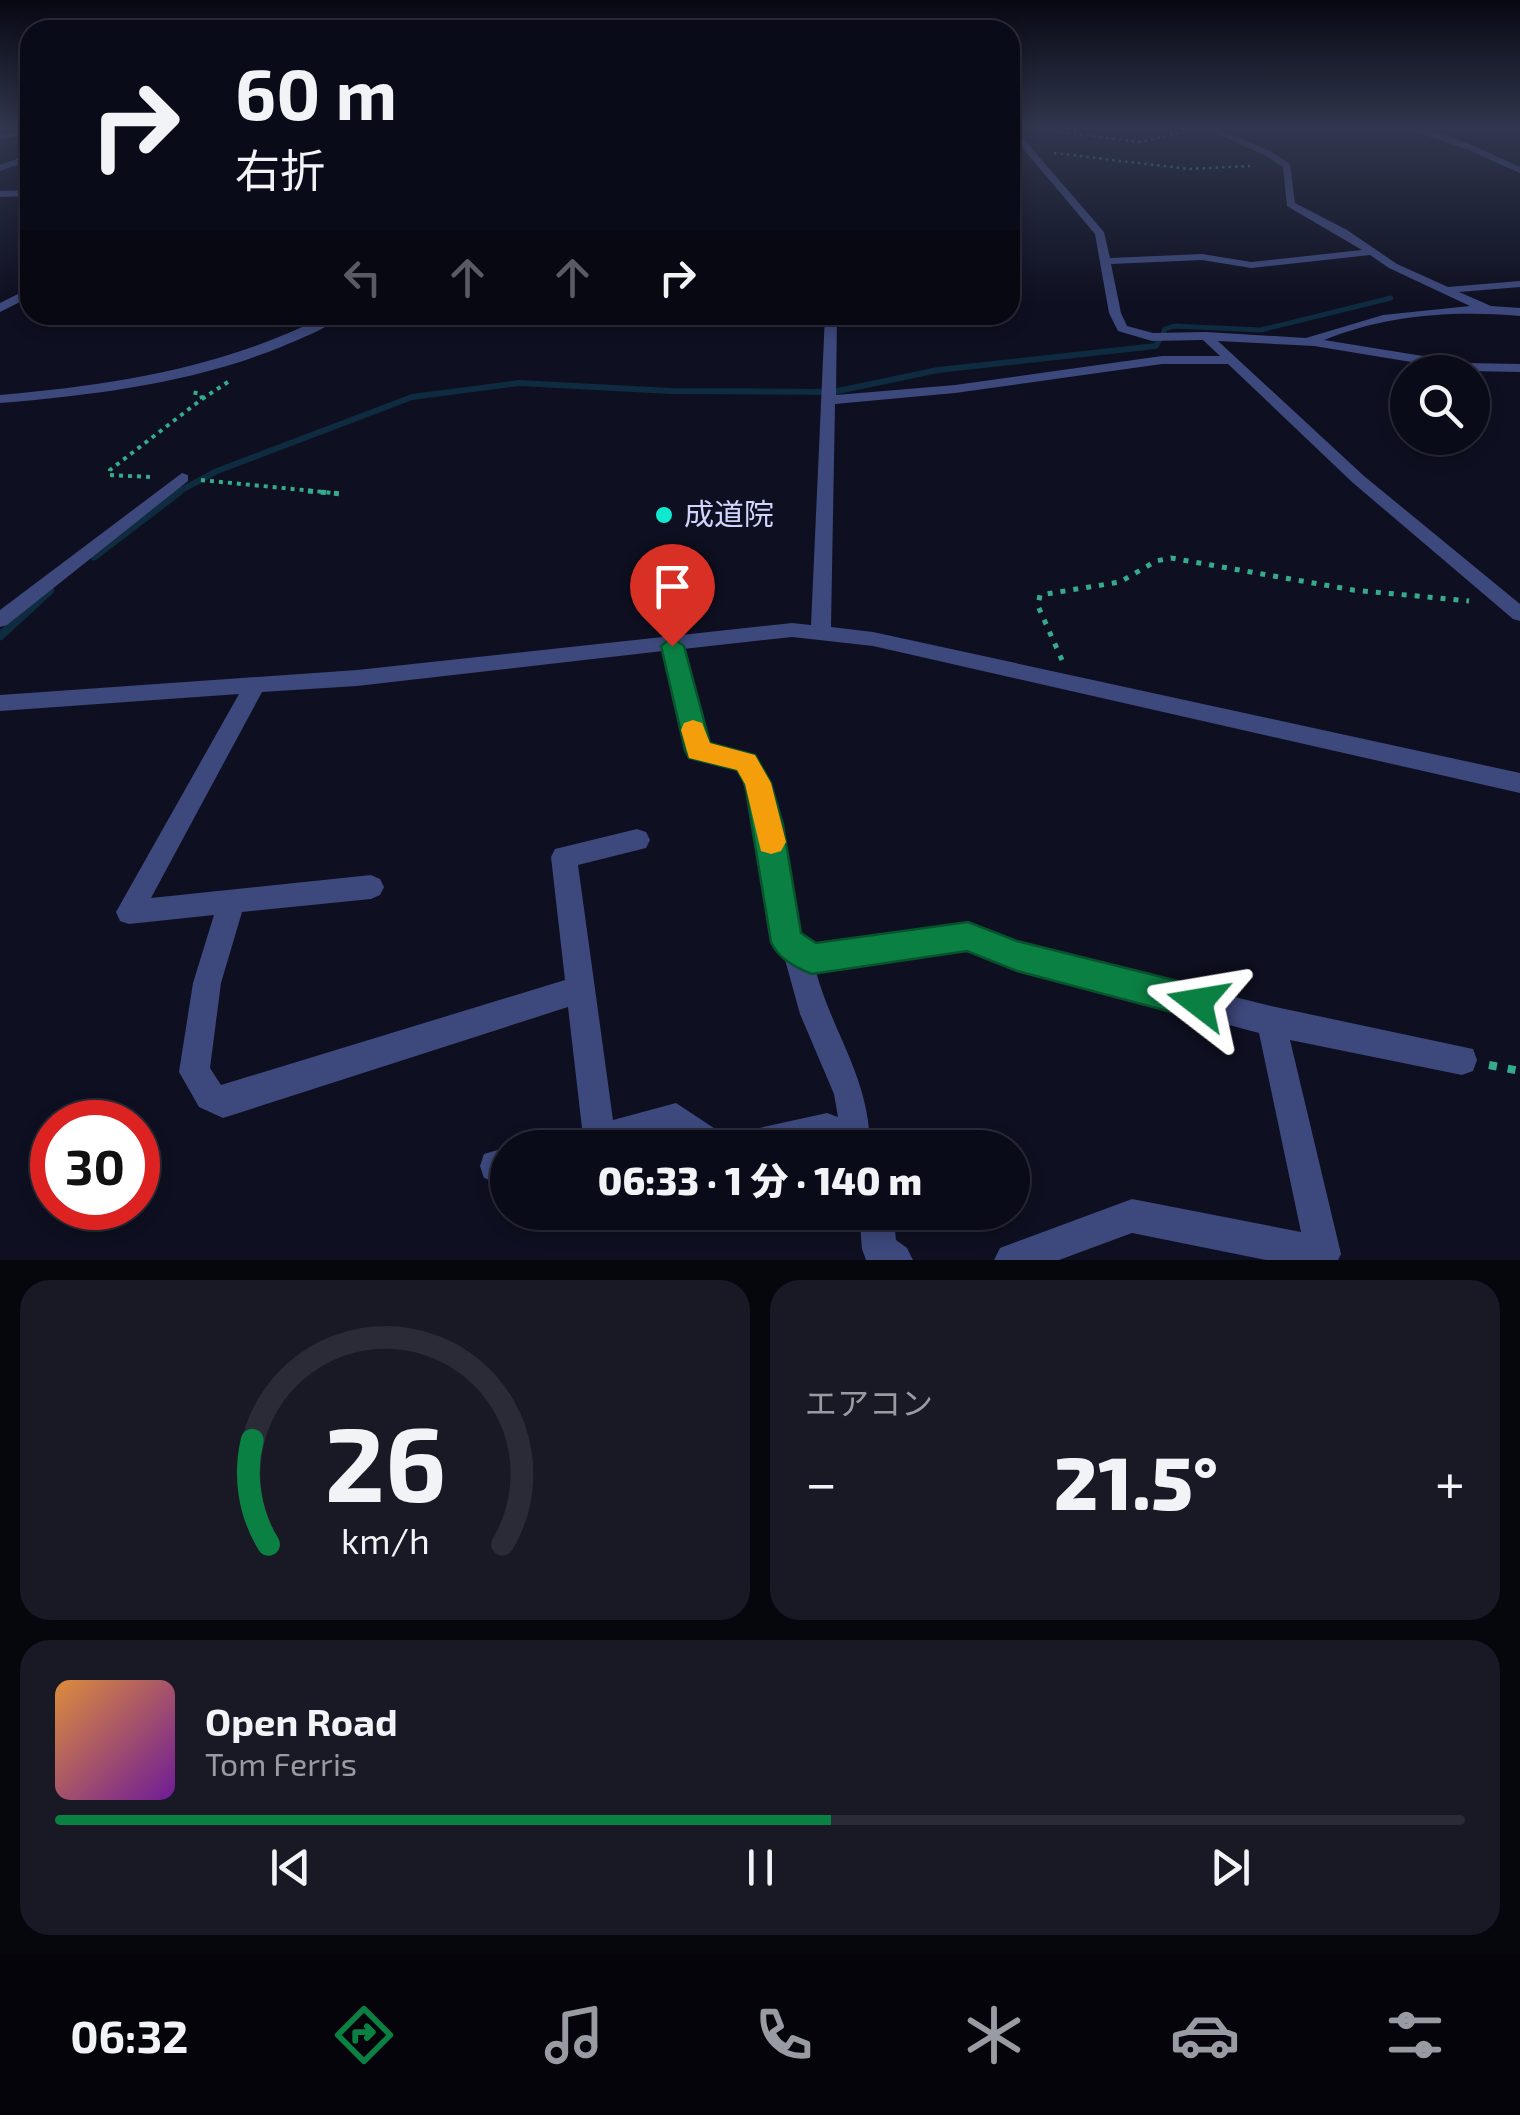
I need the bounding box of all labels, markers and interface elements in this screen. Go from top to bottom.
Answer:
text: 60 m [235,50,397,134]
icon: right [70,60,200,190]
text: 右折 [235,142,325,196]
icon: left [335,250,390,305]
icon: ahead [440,250,495,305]
icon: ahead [545,250,600,305]
icon: right [650,250,705,305]
map controls [1390,355,1490,455]
button: search [1390,355,1490,455]
place label: 成道院 [684,495,774,531]
marker: 成道院 [653,504,675,526]
pin [630,544,715,647]
icon: arrive [645,559,700,614]
position arrow [1146,950,1250,1054]
speed limit sign: 30 [30,1100,160,1230]
text: 06:33 · 1 分 · 140 m [598,1157,922,1203]
text: エアコン [805,1383,933,1421]
text: 26 [324,1398,446,1523]
text: 21.5° [1054,1435,1218,1525]
text: − [805,1448,837,1514]
text: + [1435,1448,1465,1514]
text: km/h [341,1518,429,1561]
text: Open Road [205,1698,398,1744]
text: Tom Ferris [205,1744,357,1782]
icon: previous [263,1840,318,1895]
icon: pause [733,1840,788,1895]
icon: next [1203,1840,1258,1895]
icon: directions [329,2000,399,2070]
icon: music [539,2000,609,2070]
icon: phone [749,2000,819,2070]
icon: climate [959,2000,1029,2070]
icon: car [1170,2000,1240,2070]
icon: filters [1380,2000,1450,2070]
text: 06:32 [70,2008,188,2062]

